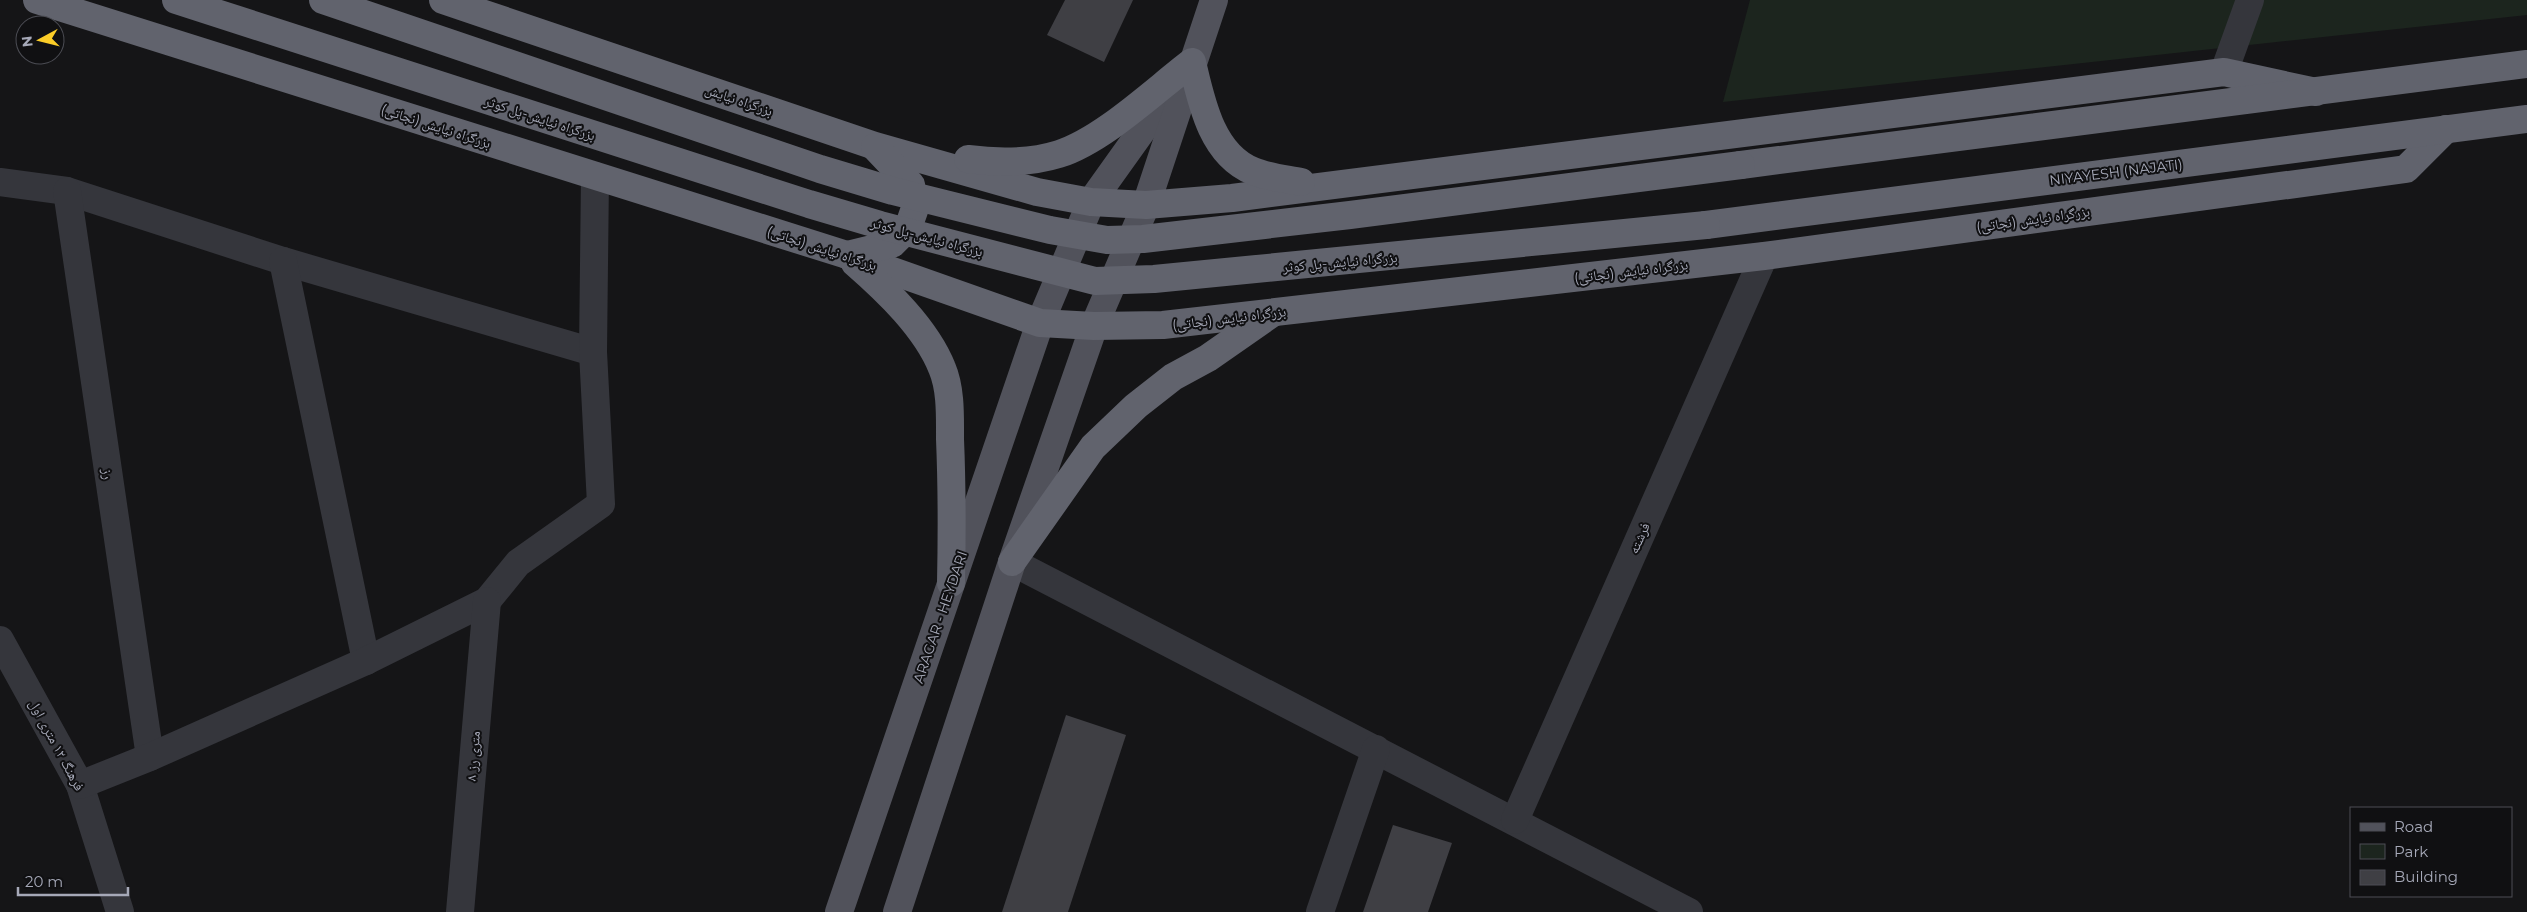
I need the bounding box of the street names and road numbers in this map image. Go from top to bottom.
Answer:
street label: بزرگراه نیایش [703,80,775,120]
street label: بزرگراه نیایش-پل کوثر [481,91,598,145]
street label: بزرگراه نیایش (نجاتی) [379,100,493,152]
street label: NIYAYESH (NAJATI) [2048,155,2184,189]
street label: بزرگراه نیایش (نجاتی) [1975,202,2091,236]
street label: بزرگراه نیایش-پل کوثر [868,213,985,261]
street label: بزرگراه نیایش (نجاتی) [765,222,879,274]
street label: بزرگراه نیایش-پل کوثر [1281,248,1398,276]
street label: بزرگراه نیایش (نجاتی) [1573,255,1689,287]
street label: بزرگراه نیایش (نجاتی) [1171,302,1287,334]
street label: رز [98,466,118,481]
street label: فرشته [1624,520,1654,556]
street label: ARAGAR - HEYDARI [909,548,971,686]
street label: فرهنگ ۱۲ متری اول [25,696,89,794]
street label: ۸ متری رز [462,730,484,782]

